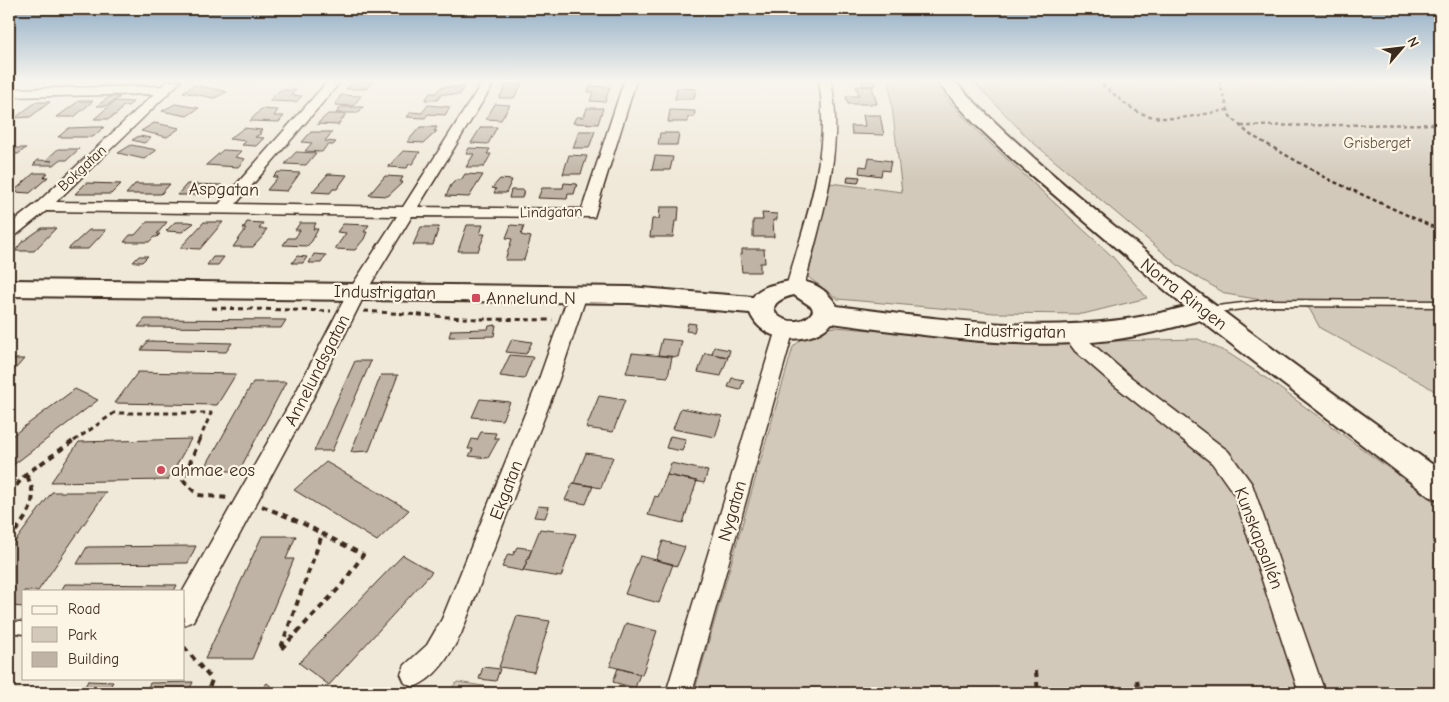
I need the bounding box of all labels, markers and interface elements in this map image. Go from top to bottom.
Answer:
north arrow [1376,22,1426,72]
text: N [1403,34,1423,50]
park label: Grisberget [1343,134,1411,152]
street label: Bokgatan [54,141,110,195]
street label: Aspgatan [189,178,259,201]
street label: Lindgatan [519,202,583,222]
street label: Norra Ringen [1136,254,1231,335]
street label: Industrigatan [334,281,436,304]
place label: Annelund N [486,288,576,309]
marker: Annelund N [470,292,482,304]
street label: Annelundsgatan [280,311,355,429]
street label: Industrigatan [964,320,1066,343]
street label: Ekgatan [486,458,527,523]
place label: ahmae eos [171,460,255,481]
marker: ahmae eos [155,464,167,476]
street label: Nygatan [714,478,751,544]
street label: Kunskapsallén [1229,484,1288,592]
legend [22,590,185,680]
text: Road [68,600,100,618]
text: Park [68,626,97,644]
text: Building [68,650,119,668]

